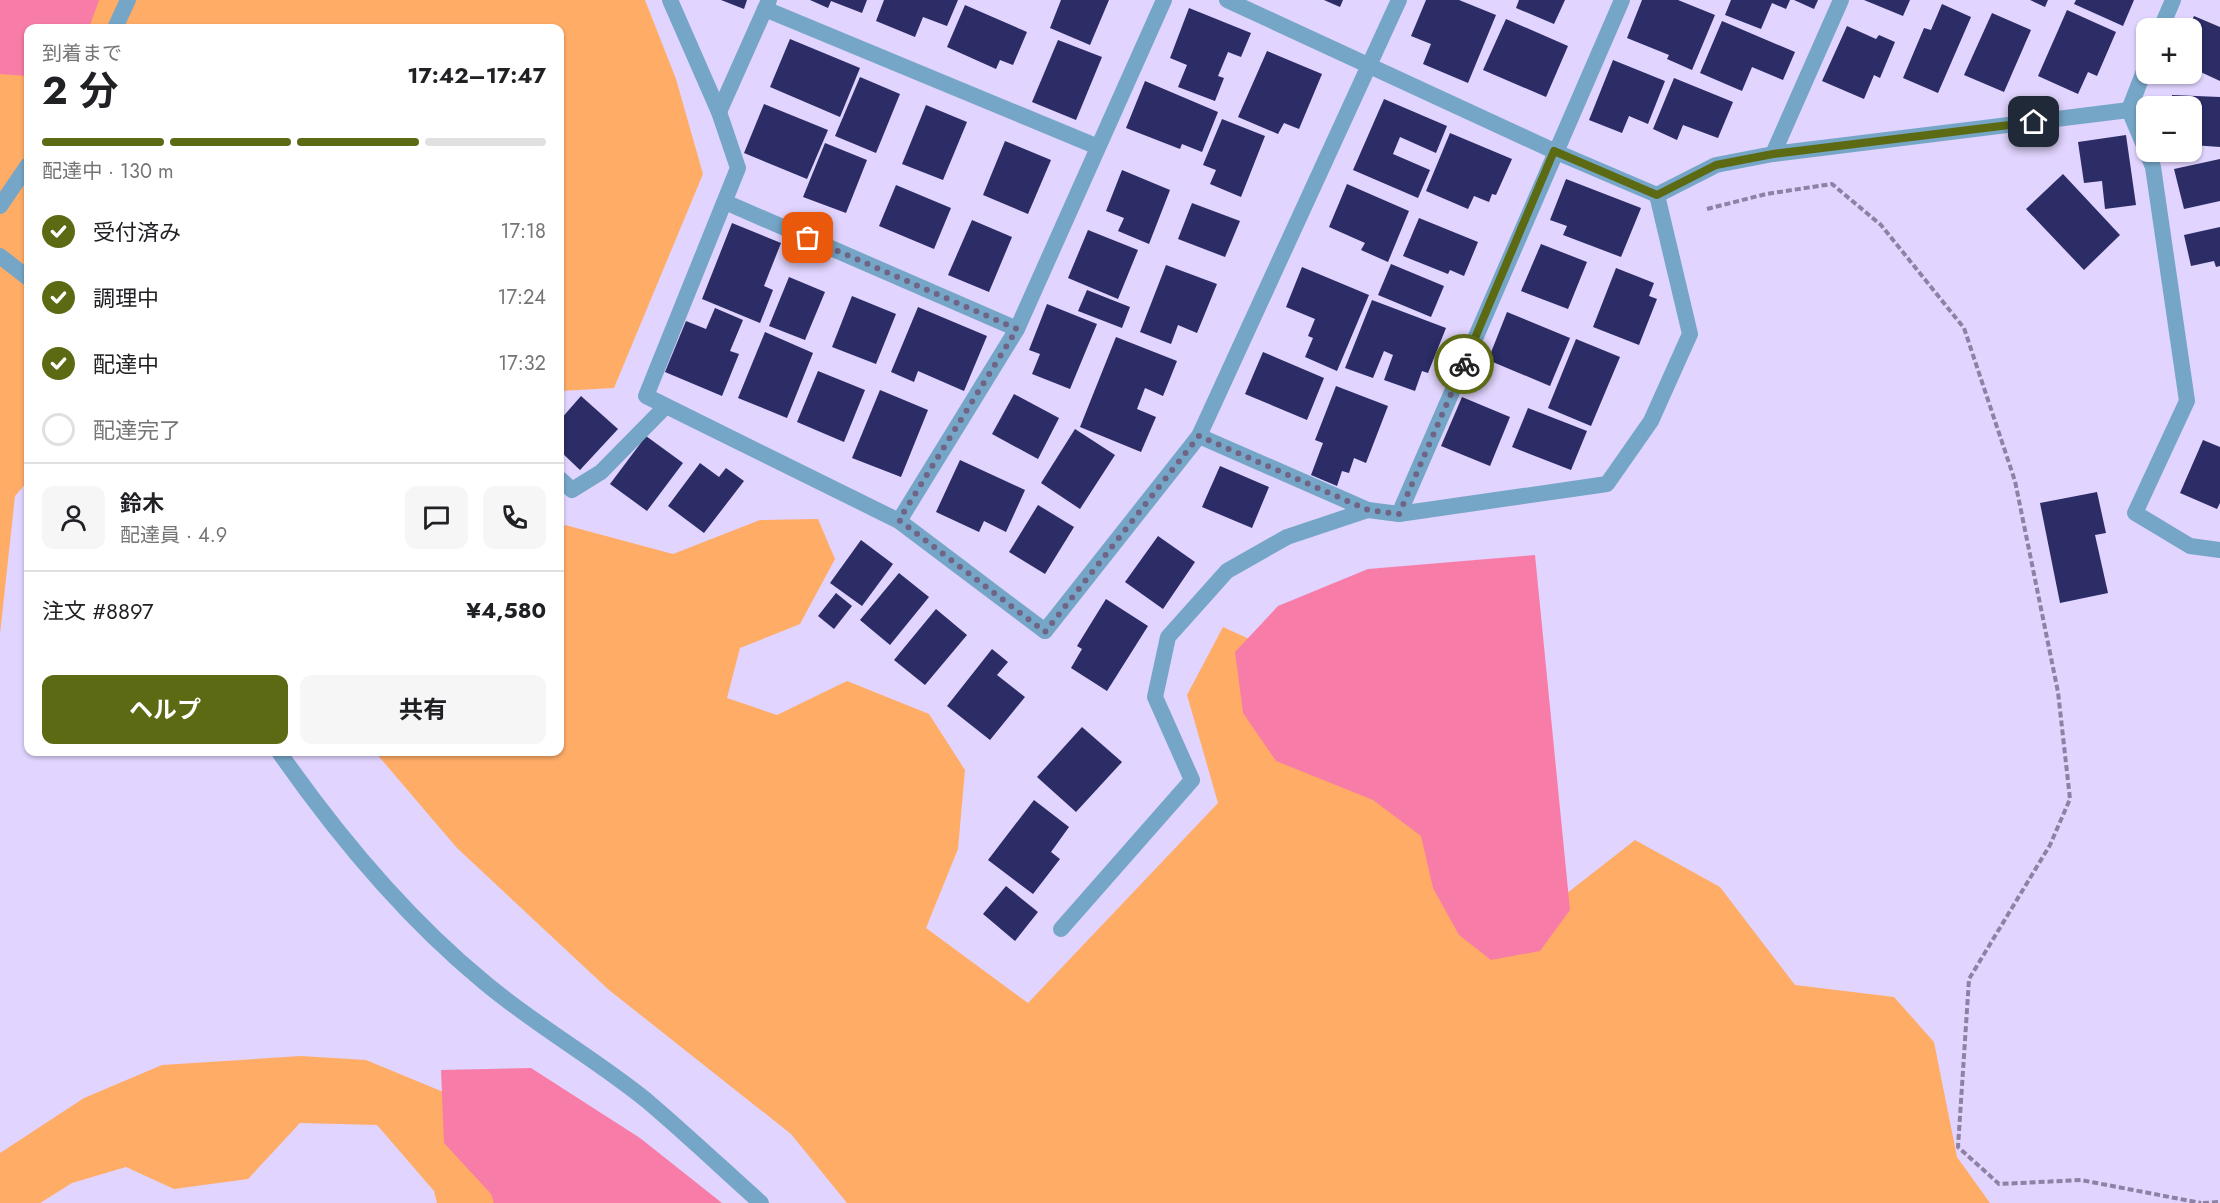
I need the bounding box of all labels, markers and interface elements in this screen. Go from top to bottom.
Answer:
map controls [2136,18,2202,162]
button: + [2136,18,2202,84]
text: 到着まで [42,39,122,68]
text: 17:42–17:47 [407,59,546,91]
text: 2 分 [42,62,118,119]
pin [2008,96,2059,147]
button: − [2136,96,2202,162]
icon: home [2017,105,2050,138]
text: 配達中 · 130 m [42,157,174,186]
pin [782,212,833,263]
icon: check [42,215,75,248]
text: 受付済み [93,216,181,248]
text: 17:18 [501,217,546,246]
icon: bag [791,221,824,254]
icon: check [42,281,75,314]
text: 調理中 [93,282,159,314]
text: 17:24 [497,283,546,312]
courier [1434,334,1494,394]
icon: check [42,347,75,380]
text: 配達中 [93,348,159,380]
icon: bike [1448,348,1481,381]
text: 17:32 [498,349,546,378]
text: 配達完了 [93,414,181,446]
button: person [42,486,105,549]
button: chat [405,486,468,549]
button: phone [483,486,546,549]
text: 鈴木 [120,487,164,519]
text: 配達員 · 4.9 [120,521,227,550]
text: ¥4,580 [466,594,546,626]
text: 注文 #8897 [42,595,154,627]
button: ヘルプ [42,675,288,744]
button: 共有 [300,675,546,744]

